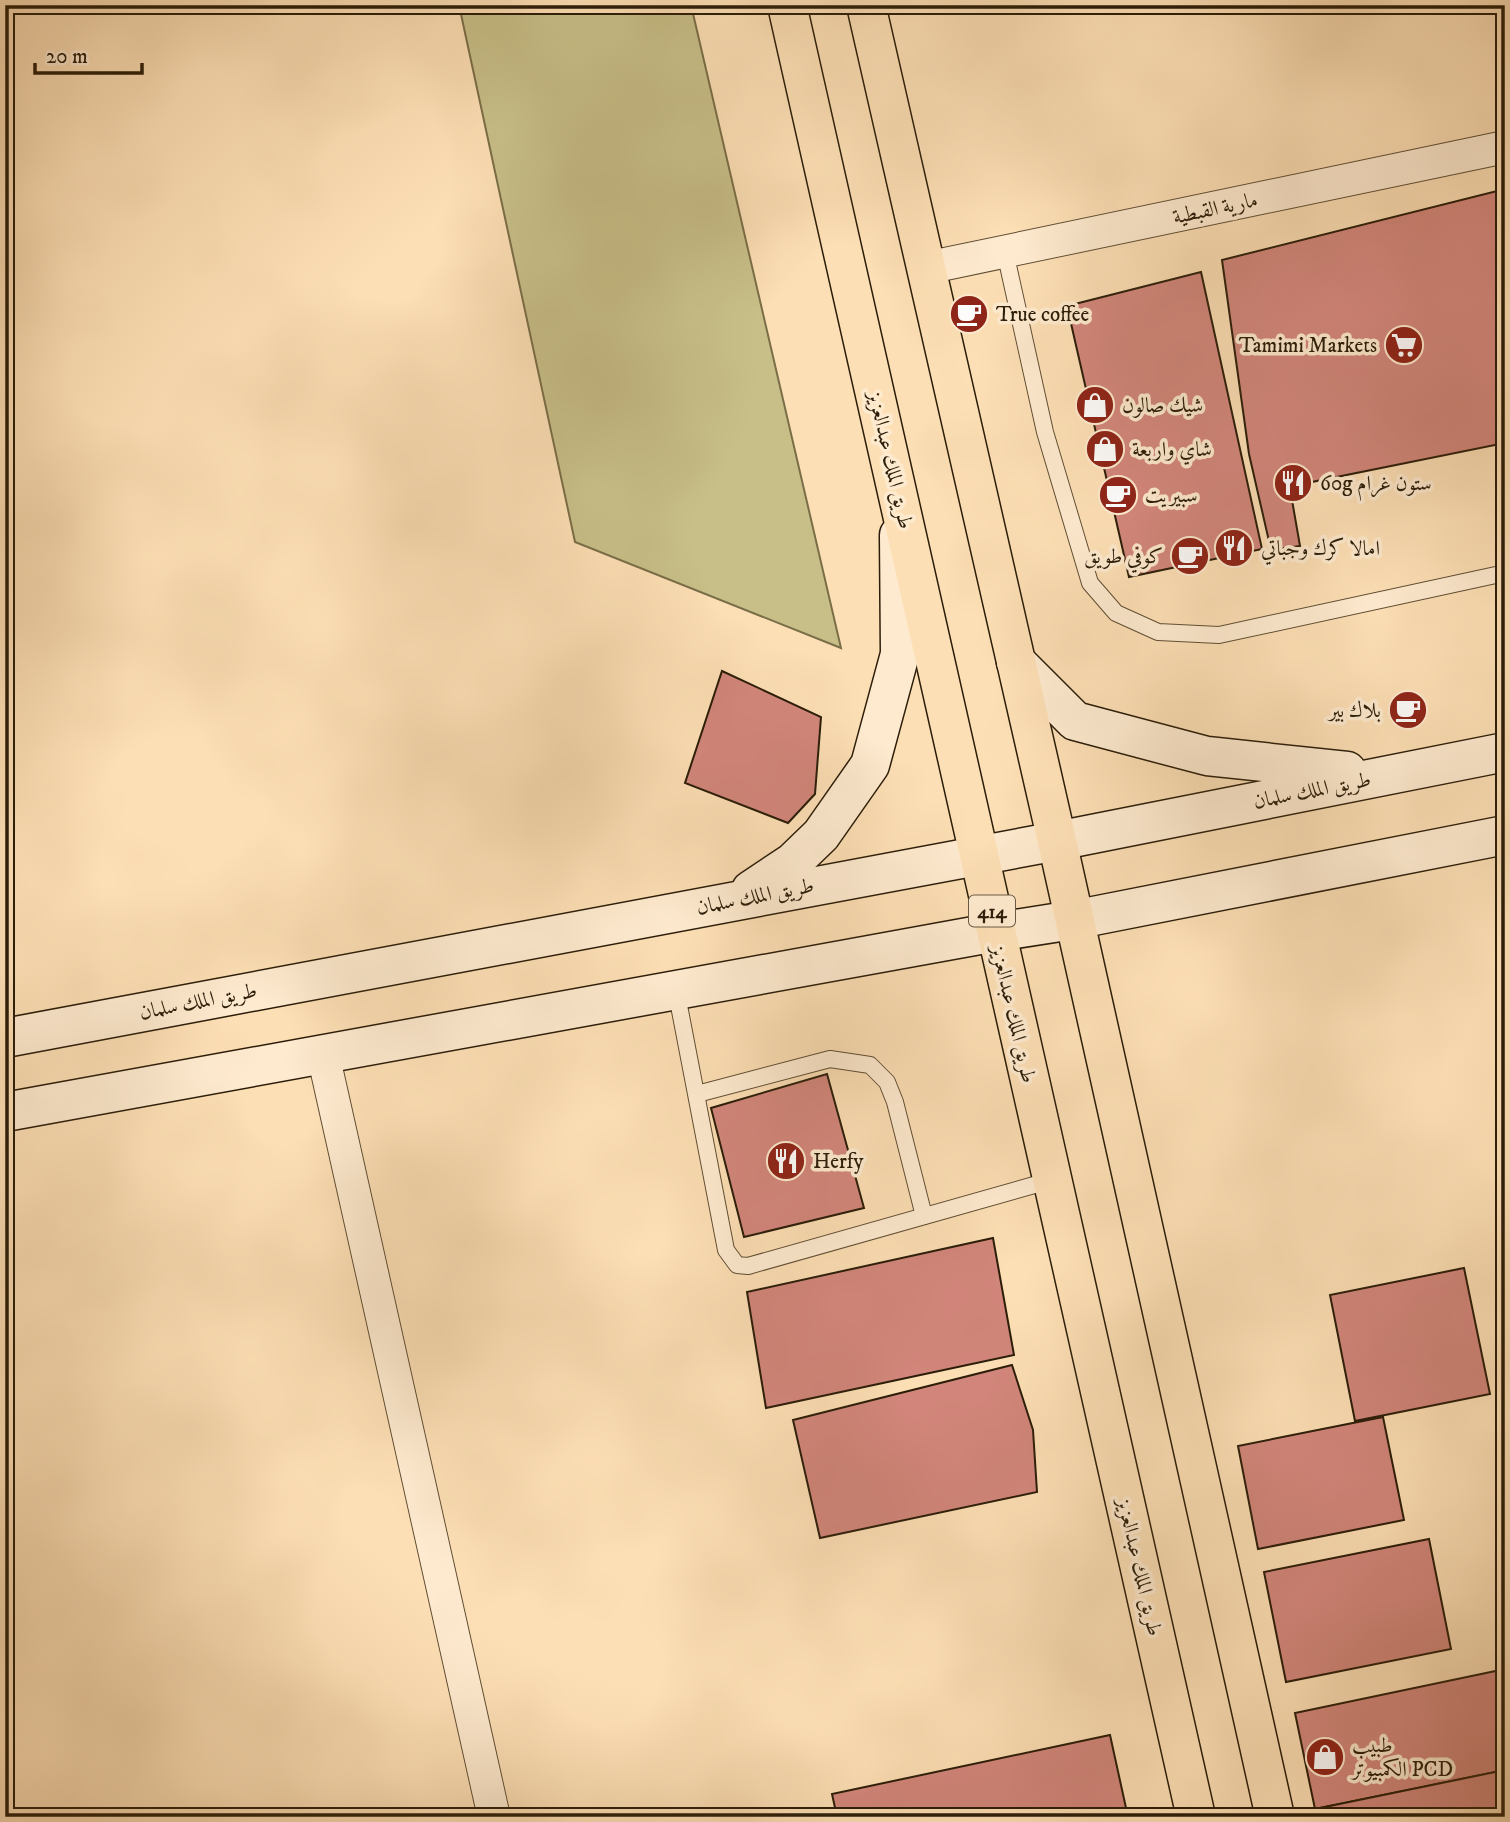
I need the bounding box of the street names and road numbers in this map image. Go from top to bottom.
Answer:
street label: مارية القبطية [1170,187,1260,231]
street label: طريق الملك عبدالعزيز [861,387,919,532]
street label: طريق الملك سلمان [1251,767,1373,815]
street label: طريق الملك سلمان [694,873,816,921]
road number: 414 [969,896,1015,926]
street label: طريق الملك عبدالعزيز [984,941,1042,1086]
street label: طريق الملك سلمان [137,978,259,1026]
street label: طريق الملك عبدالعزيز [1110,1494,1168,1639]

